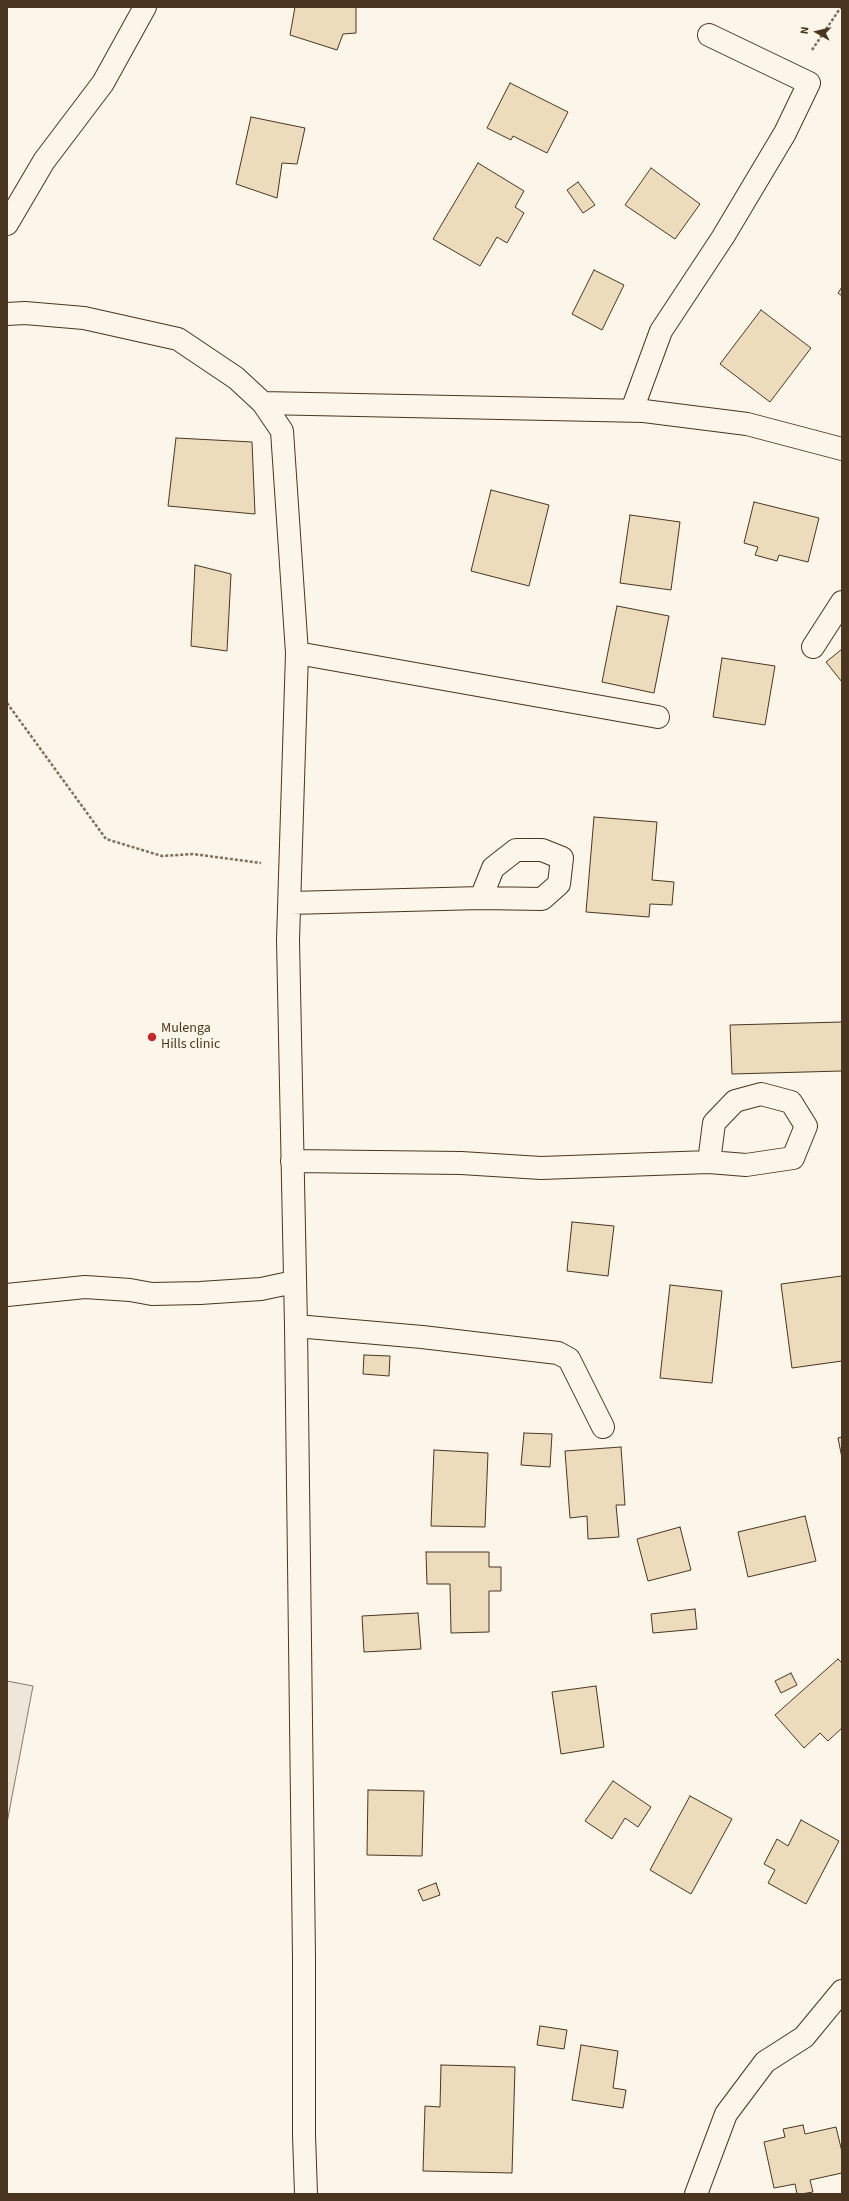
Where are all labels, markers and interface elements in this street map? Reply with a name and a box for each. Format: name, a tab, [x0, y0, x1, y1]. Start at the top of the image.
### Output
north arrow	[797, 12, 837, 52]
text: N	[797, 26, 813, 35]
place label: Mulenga Hills clinic	[161, 1021, 220, 1054]
marker: Mulenga Hills clinic	[146, 1031, 158, 1043]

